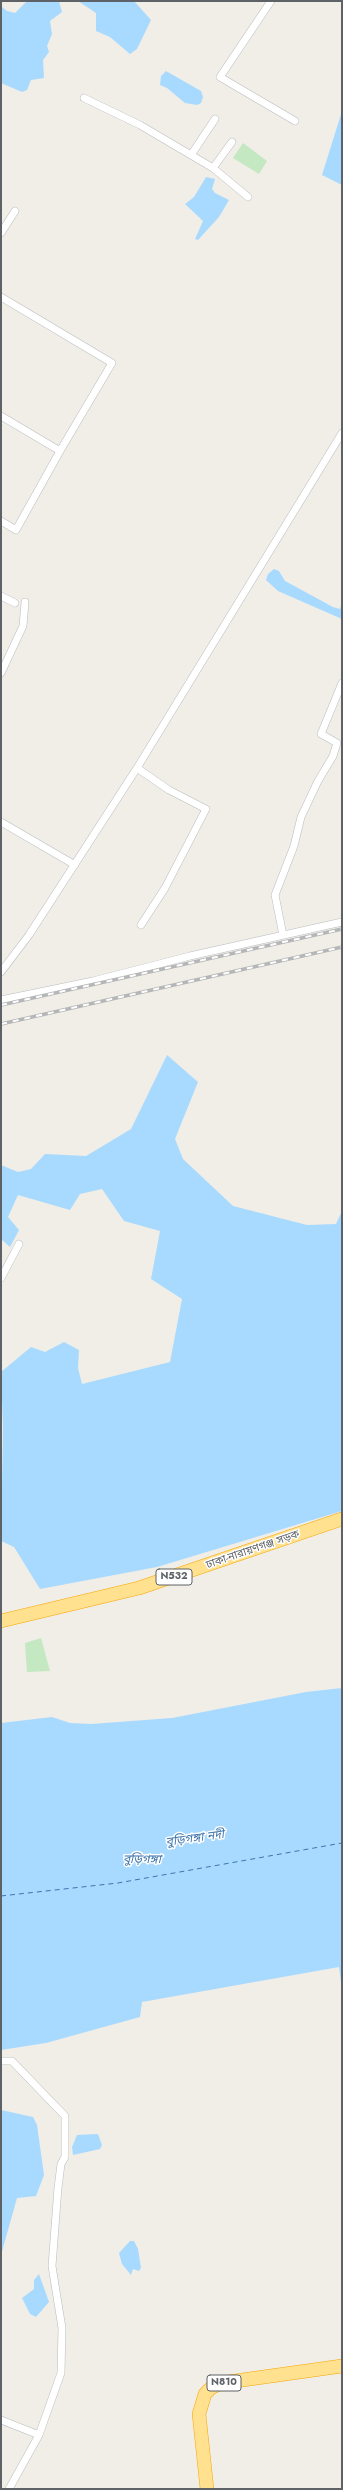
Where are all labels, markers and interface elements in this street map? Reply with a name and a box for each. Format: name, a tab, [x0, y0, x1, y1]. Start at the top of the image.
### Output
street label: ঢাকা-নারায়ণগঞ্জ সড়ক	[204, 1528, 302, 1572]
road number: N532	[156, 1569, 192, 1585]
water label: বুড়িগঙ্গা নদী	[165, 1828, 225, 1850]
water label: বুড়িগঙ্গা	[123, 1853, 161, 1867]
road number: N810	[207, 2375, 241, 2391]

